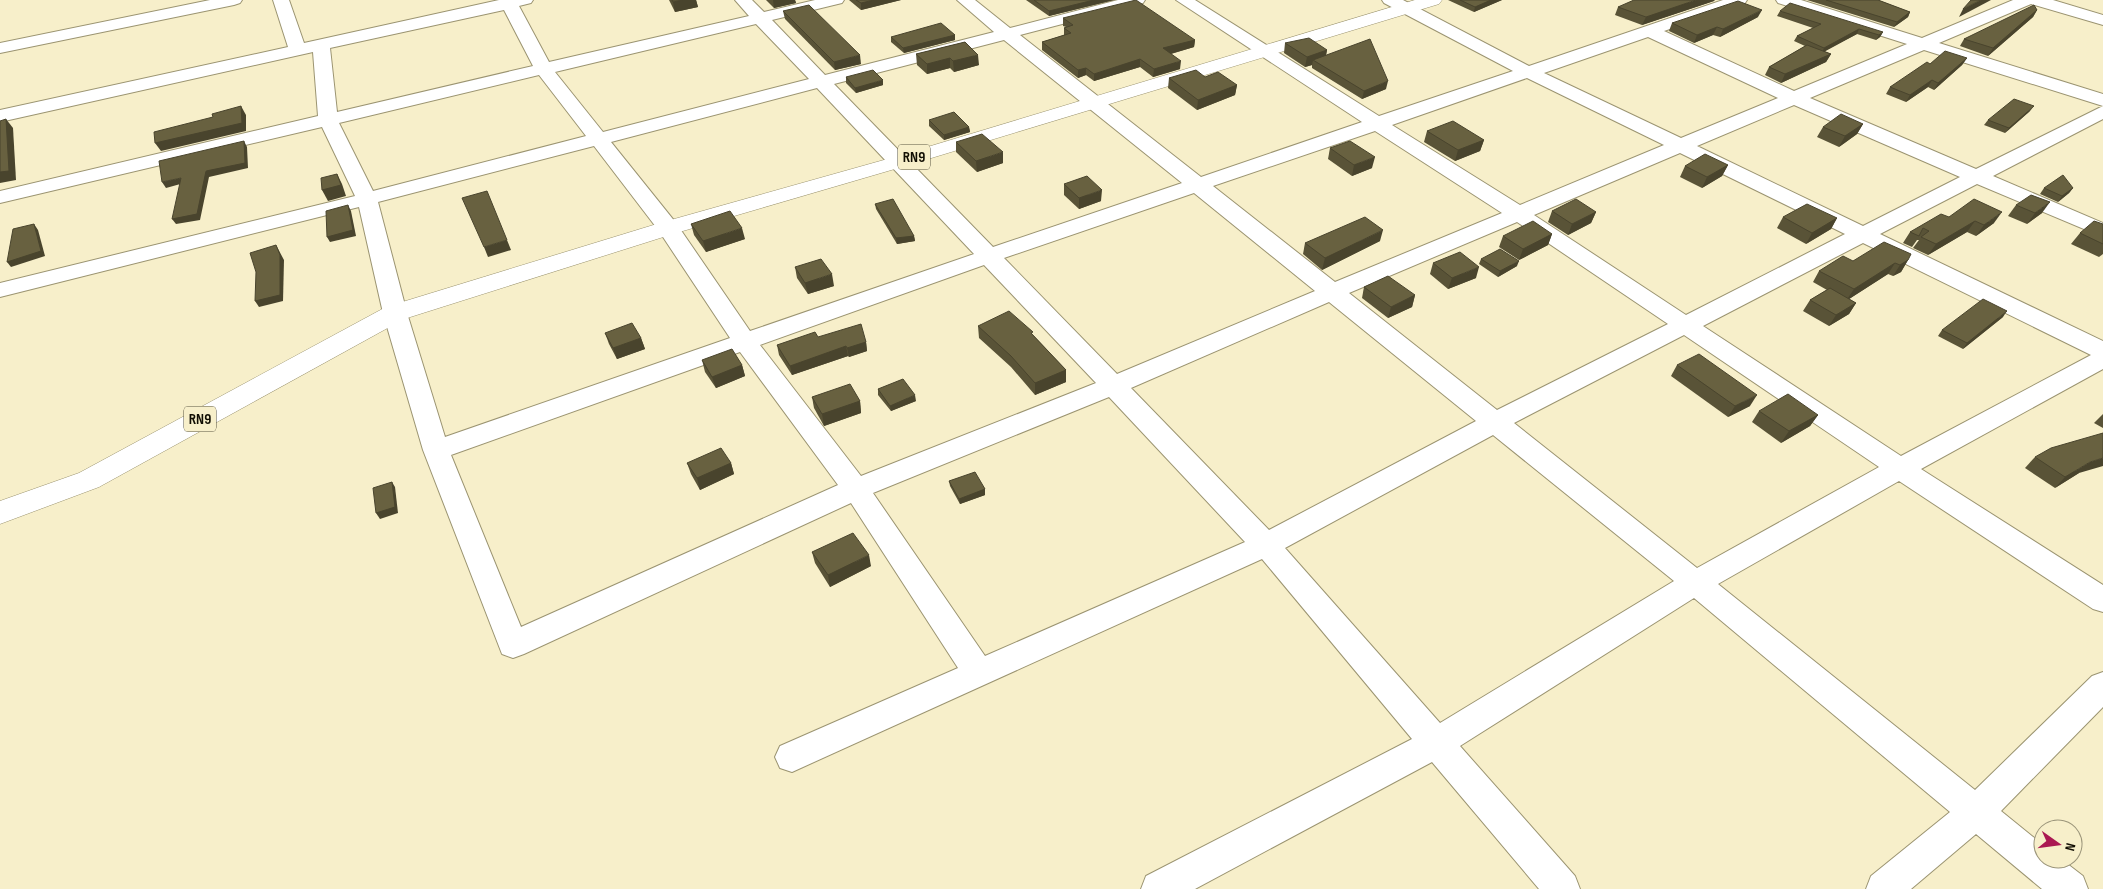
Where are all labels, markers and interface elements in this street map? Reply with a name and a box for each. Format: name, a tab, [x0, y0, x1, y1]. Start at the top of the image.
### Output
road number: RN9	[898, 144, 930, 170]
road number: RN9	[184, 406, 216, 432]
north arrow	[2033, 819, 2083, 869]
text: N	[2061, 841, 2079, 853]

